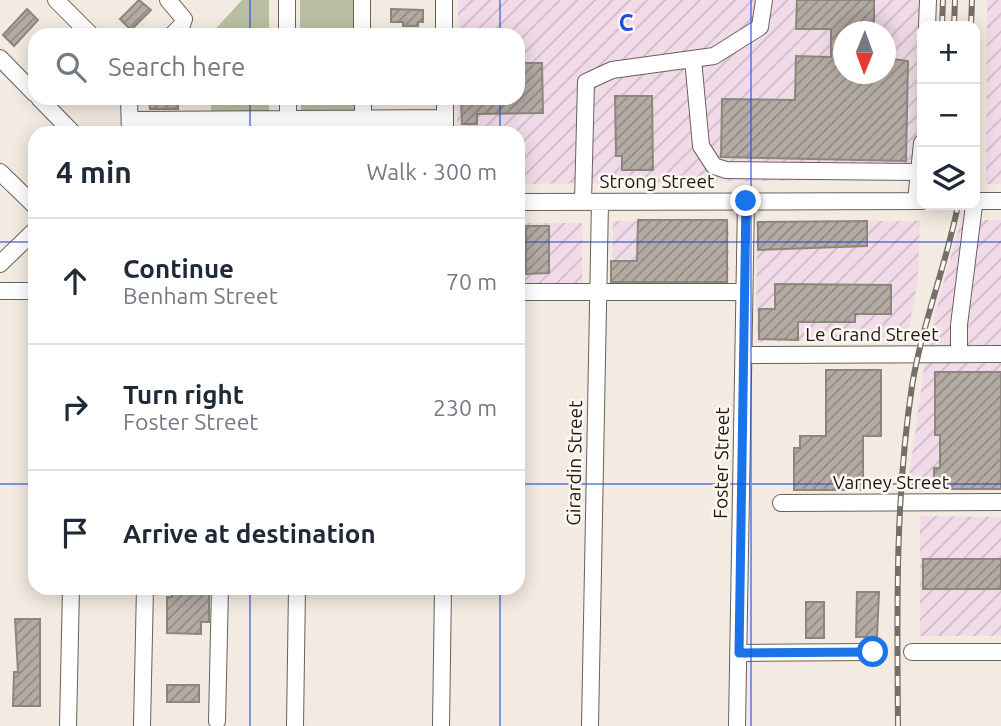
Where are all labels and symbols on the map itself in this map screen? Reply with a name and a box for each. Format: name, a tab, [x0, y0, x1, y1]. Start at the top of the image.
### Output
text: C	[619, 10, 634, 35]
north arrow	[833, 21, 896, 84]
street label: Strong Street	[600, 170, 715, 192]
route end	[730, 185, 761, 216]
street label: Le Grand Street	[805, 323, 939, 345]
street label: Girardin Street	[562, 400, 586, 526]
street label: Foster Street	[709, 406, 733, 519]
street label: Varney Street	[833, 471, 950, 493]
route start	[857, 636, 888, 667]

